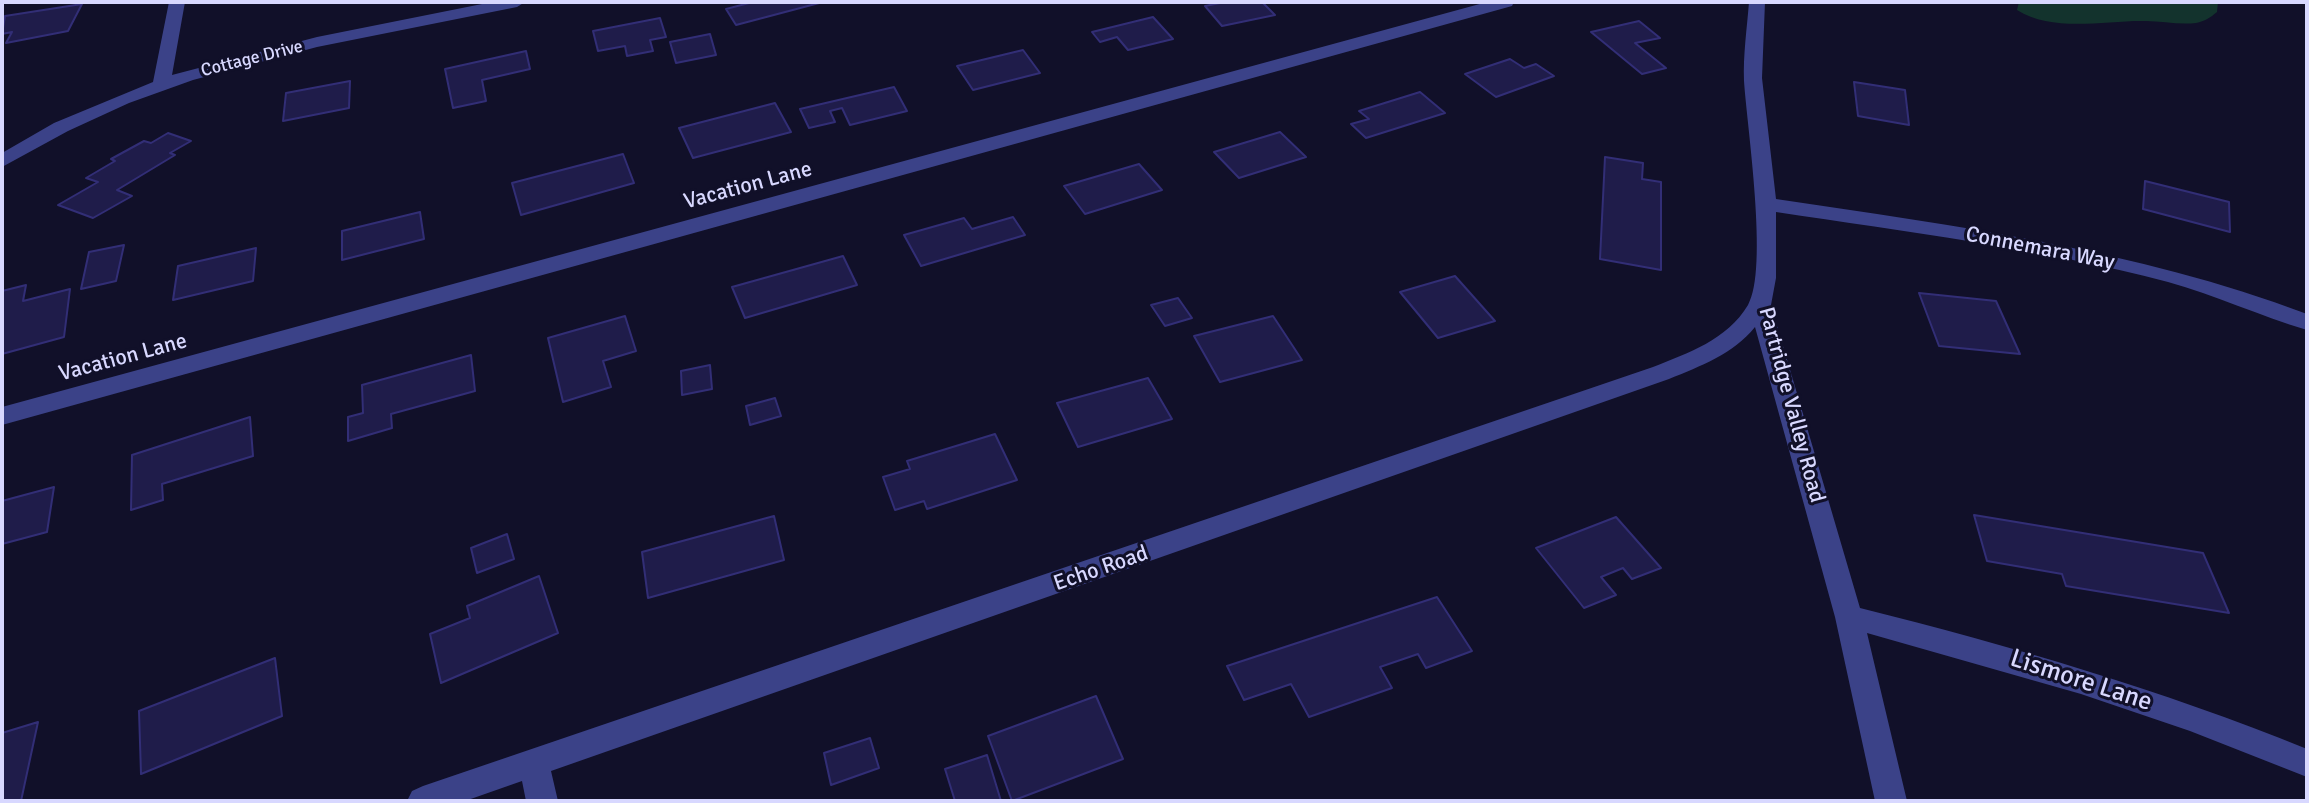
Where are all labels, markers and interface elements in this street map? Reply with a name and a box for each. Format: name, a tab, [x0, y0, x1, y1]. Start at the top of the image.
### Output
street label: Cottage Drive	[199, 36, 305, 82]
street label: Vacation Lane	[681, 156, 815, 216]
street label: Connemara Way	[1963, 222, 2117, 276]
street label: Partridge Valley Road	[1752, 304, 1830, 506]
street label: Vacation Lane	[56, 328, 190, 388]
street label: Echo Road	[1050, 541, 1152, 597]
street label: Lismore Lane	[2006, 643, 2156, 719]

